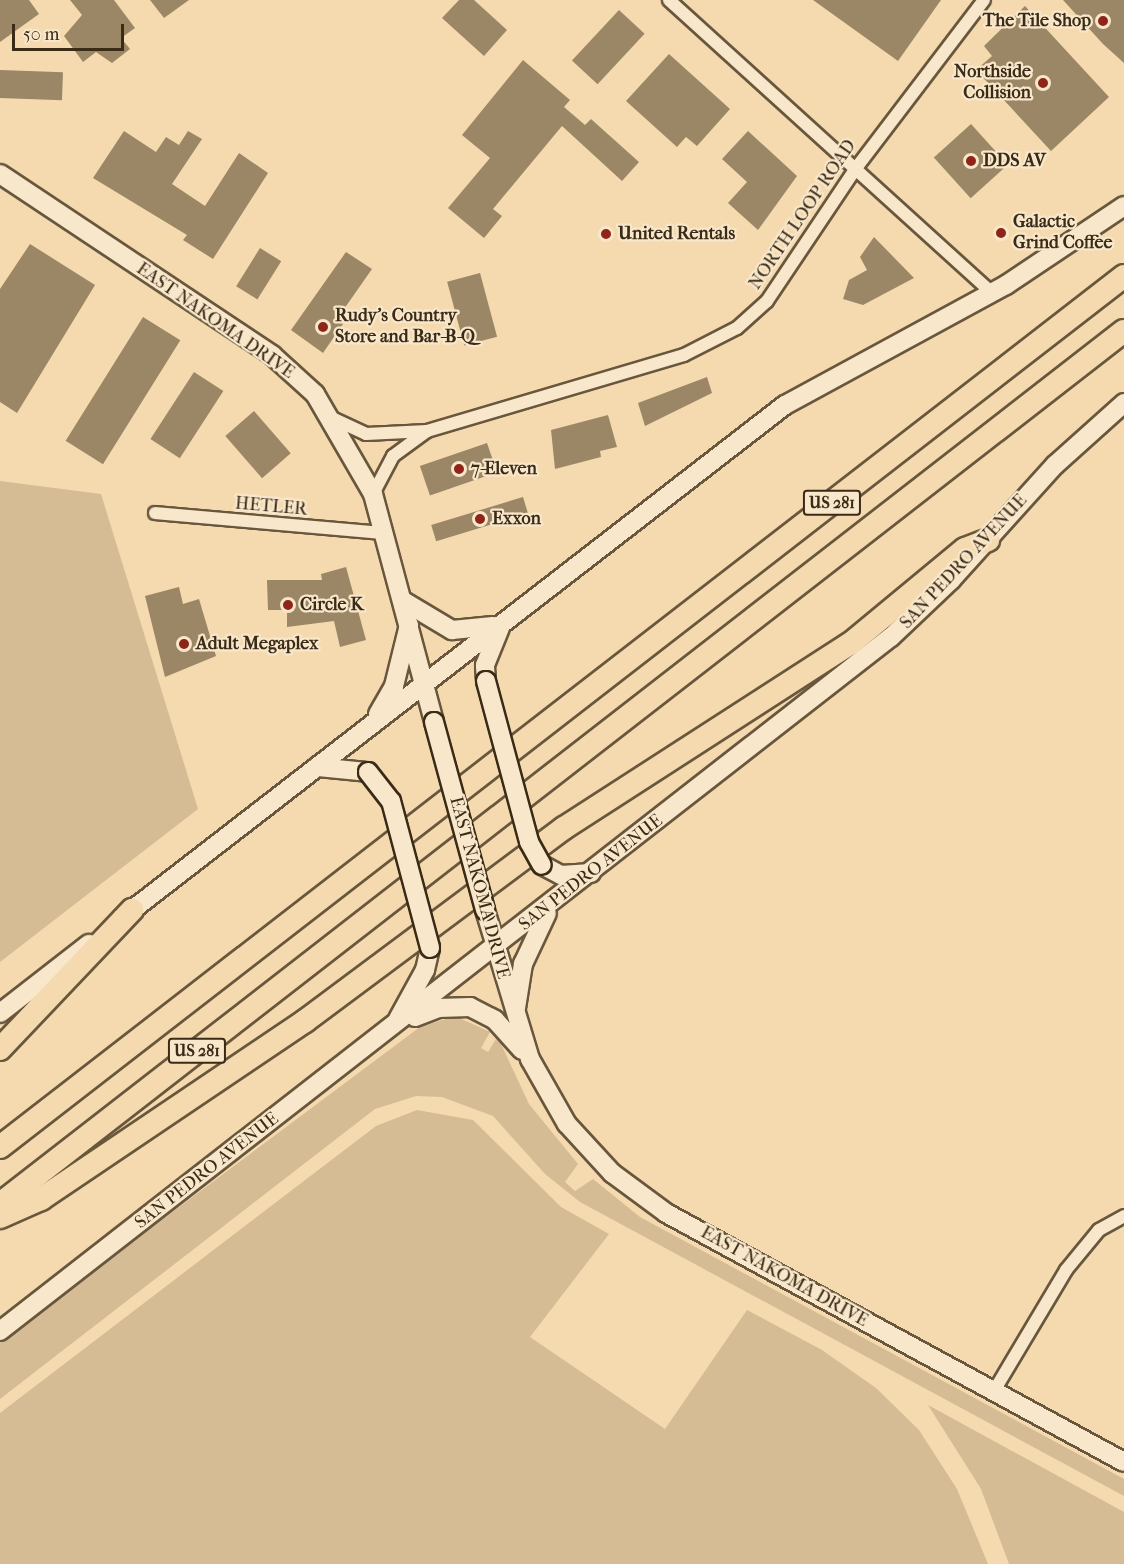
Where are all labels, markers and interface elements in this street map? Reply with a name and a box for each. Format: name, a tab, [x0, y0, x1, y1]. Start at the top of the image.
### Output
place label: The Tile Shop	[983, 10, 1091, 32]
scale bar	[15, 12, 128, 50]
marker: The Tile Shop	[1096, 14, 1110, 28]
text: 50 m	[23, 24, 59, 45]
place label: Northside Collision	[954, 62, 1031, 104]
marker: Northside Collision	[1036, 76, 1050, 90]
street label: NORTH LOOP ROAD	[745, 136, 861, 294]
place label: DDS AV	[983, 150, 1046, 172]
marker: DDS AV	[964, 154, 978, 168]
place label: Galactic Grind Coffee	[1013, 212, 1112, 254]
place label: United Rentals	[618, 223, 735, 245]
marker: Galactic Grind Coffee	[994, 226, 1008, 240]
marker: United Rentals	[599, 227, 613, 241]
street label: EAST NAKOMA DRIVE	[132, 258, 298, 384]
place label: Rudy’s Country Store and Bar-B-Q	[335, 306, 475, 348]
marker: Rudy’s Country Store and Bar-B-Q	[316, 320, 330, 334]
place label: 7-Eleven	[471, 458, 537, 480]
marker: 7-Eleven	[452, 462, 466, 476]
road number: US 281	[802, 490, 862, 516]
street label: SAN PEDRO AVENUE	[896, 490, 1032, 634]
street label: HETLER	[234, 493, 308, 521]
place label: Exxon	[492, 508, 541, 530]
marker: Exxon	[473, 512, 487, 526]
place label: Circle K	[300, 594, 363, 616]
marker: Circle K	[281, 598, 295, 612]
place label: Adult Megaplex	[196, 633, 318, 655]
marker: Adult Megaplex	[177, 637, 191, 651]
street label: EAST NAKOMA DRIVE	[444, 795, 514, 981]
street label: SAN PEDRO AVENUE	[515, 810, 667, 936]
road number: US 281	[167, 1038, 227, 1064]
street label: SAN PEDRO AVENUE	[131, 1108, 283, 1234]
street label: EAST NAKOMA DRIVE	[697, 1222, 871, 1332]

